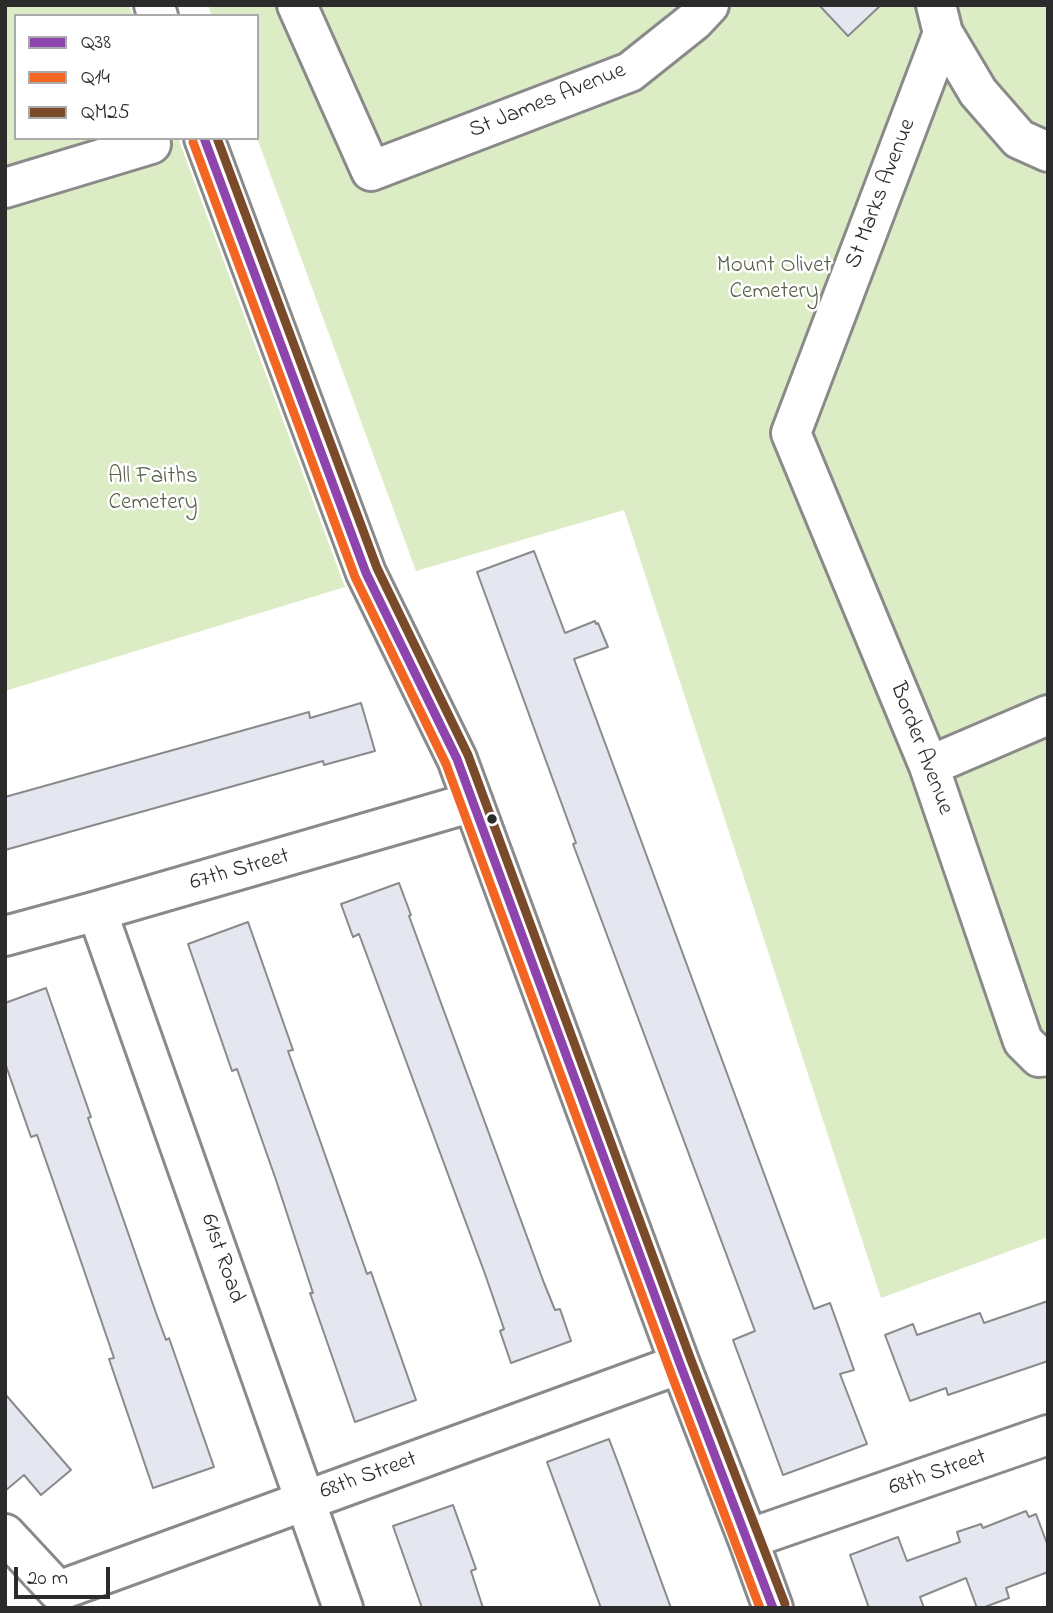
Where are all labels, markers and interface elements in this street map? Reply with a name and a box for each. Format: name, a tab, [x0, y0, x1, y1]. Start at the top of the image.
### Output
legend	[14, 14, 259, 140]
text: Q38	[81, 28, 111, 58]
street label: St James Avenue	[466, 58, 630, 146]
text: Q14	[81, 63, 110, 93]
text: QM25	[81, 98, 130, 128]
street label: St Marks Avenue	[841, 115, 923, 273]
park label: Mount Olivet Cemetery	[717, 253, 831, 307]
park label: All Faiths Cemetery	[108, 464, 198, 518]
street label: Border Avenue	[882, 679, 958, 819]
unlabelled marker	[485, 812, 499, 826]
street label: 67th Street	[187, 844, 293, 898]
street label: 61st Road	[193, 1211, 249, 1307]
street label: 68th Street	[886, 1444, 990, 1504]
street label: 68th Street	[317, 1447, 421, 1507]
scale bar	[18, 1554, 114, 1598]
text: 20 m	[27, 1564, 68, 1594]

